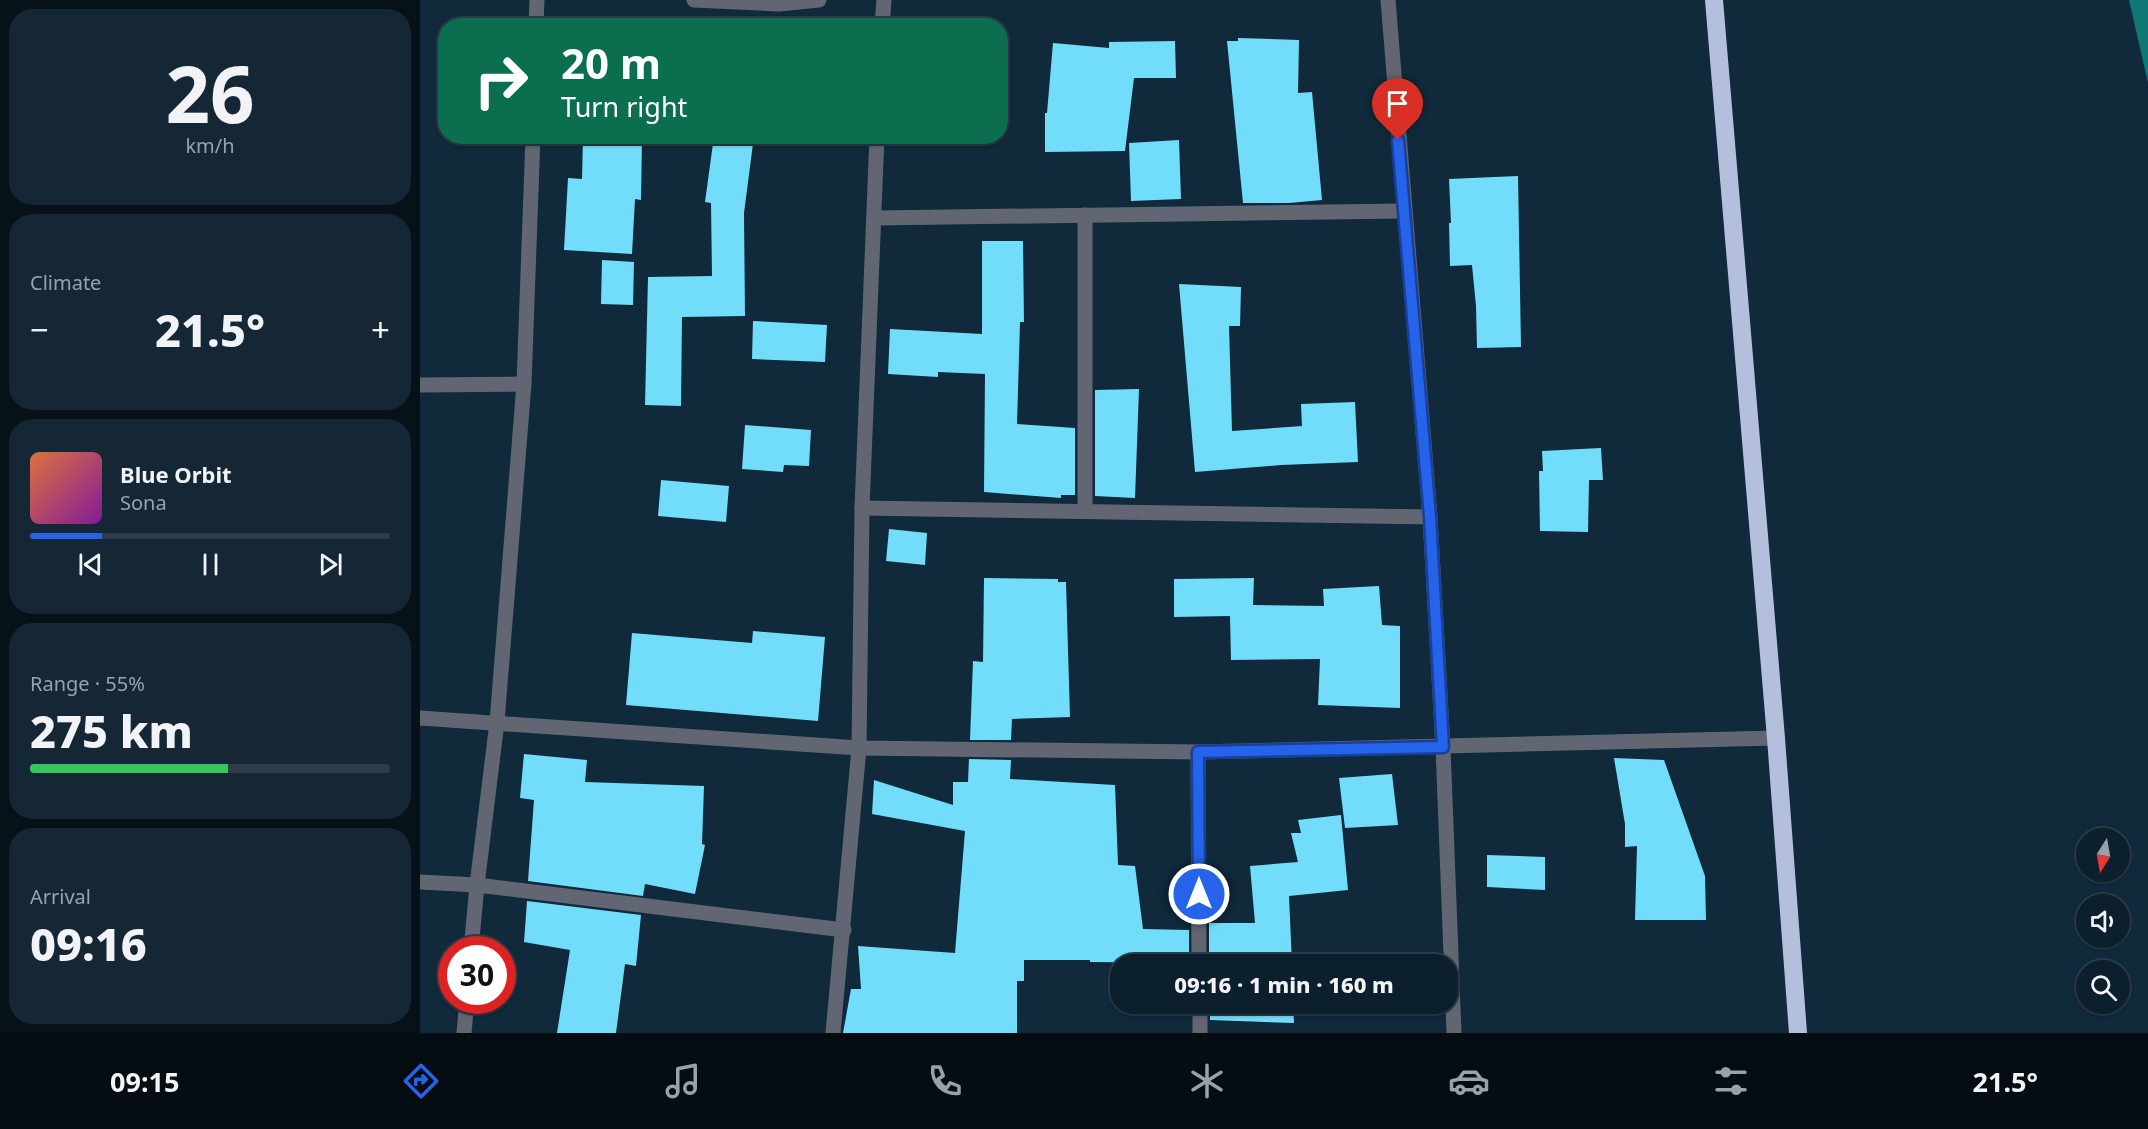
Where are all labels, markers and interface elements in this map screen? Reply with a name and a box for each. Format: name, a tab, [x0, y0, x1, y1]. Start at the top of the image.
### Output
text: 20 m	[561, 34, 661, 91]
text: 26	[165, 40, 255, 146]
icon: right	[462, 42, 540, 120]
pin	[1372, 78, 1423, 140]
icon: arrive	[1381, 87, 1414, 120]
text: Turn right	[561, 88, 687, 125]
text: km/h	[185, 132, 235, 159]
text: Climate	[30, 269, 101, 296]
text: 21.5°	[155, 299, 265, 360]
text: −	[30, 307, 49, 352]
text: +	[371, 307, 390, 352]
text: Blue Orbit	[120, 459, 232, 489]
text: Sona	[120, 489, 167, 516]
icon: previous	[74, 548, 107, 581]
icon: pause	[194, 548, 227, 581]
icon: next	[314, 548, 347, 581]
text: Range · 55%	[30, 670, 145, 697]
text: 275 km	[30, 700, 193, 761]
north arrow	[2076, 828, 2130, 882]
map controls	[2076, 828, 2130, 1014]
position arrow	[1167, 862, 1231, 926]
text: Arrival	[30, 883, 91, 910]
button: sound	[2076, 894, 2130, 948]
text: 09:16	[30, 913, 147, 974]
speed limit sign: 30	[438, 936, 516, 1014]
button: search	[2076, 960, 2130, 1014]
text: 09:16 · 1 min · 160 m	[1174, 969, 1394, 999]
icon: directions	[400, 1060, 442, 1102]
icon: music	[662, 1060, 704, 1102]
icon: phone	[924, 1060, 966, 1102]
icon: climate	[1186, 1060, 1228, 1102]
icon: car	[1448, 1060, 1490, 1102]
icon: filters	[1710, 1060, 1752, 1102]
text: 09:15	[110, 1063, 179, 1100]
text: 21.5°	[1973, 1063, 2038, 1100]

